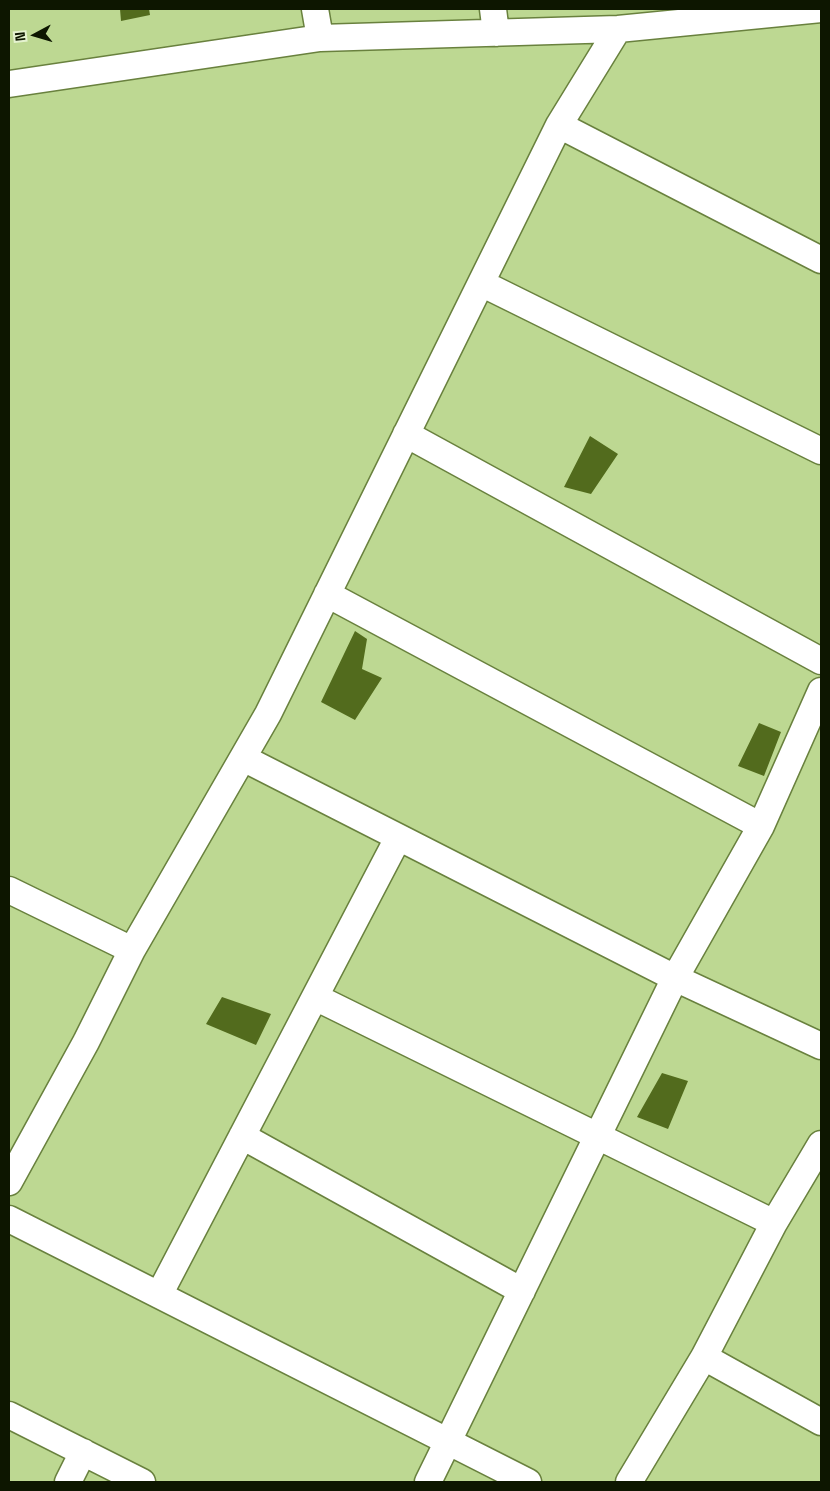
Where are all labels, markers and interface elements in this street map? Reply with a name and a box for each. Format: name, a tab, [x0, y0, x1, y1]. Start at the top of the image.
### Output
north arrow	[10, 10, 60, 60]
text: N	[11, 31, 30, 42]

